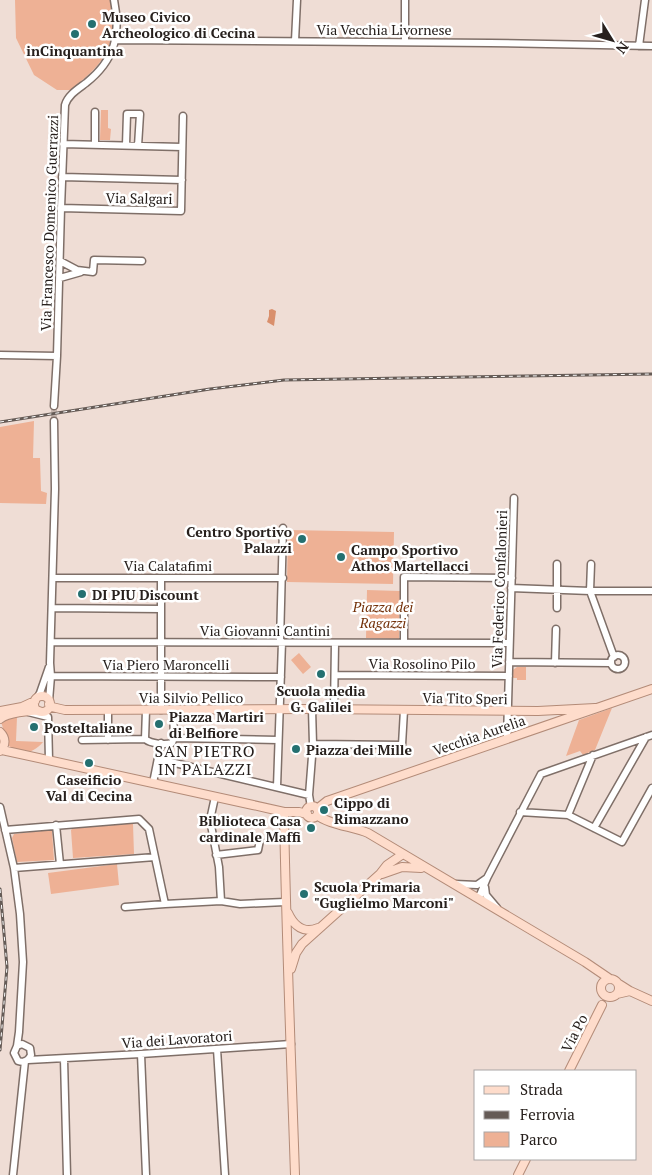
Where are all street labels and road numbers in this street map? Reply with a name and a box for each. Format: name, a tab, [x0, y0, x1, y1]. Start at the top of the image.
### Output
street label: Via Vecchia Livornese	[316, 20, 452, 39]
street label: Via Francesco Domenico Guerrazzi	[36, 115, 62, 331]
street label: Via Salgari	[105, 188, 173, 208]
street label: Via Federico Confalonieri	[487, 509, 511, 669]
street label: Via Calatafimi	[124, 556, 212, 575]
street label: Via Giovanni Cantini	[200, 621, 330, 640]
street label: Via Rosolino Pilo	[369, 654, 476, 673]
street label: Via Piero Maroncelli	[103, 655, 229, 674]
street label: Via Silvio Pellico	[139, 688, 243, 707]
street label: Via Tito Speri	[422, 688, 508, 708]
street label: Vecchia Aurelia	[430, 710, 528, 760]
street label: Via Po	[556, 1011, 592, 1055]
street label: Via dei Lavoratori	[121, 1026, 233, 1052]

